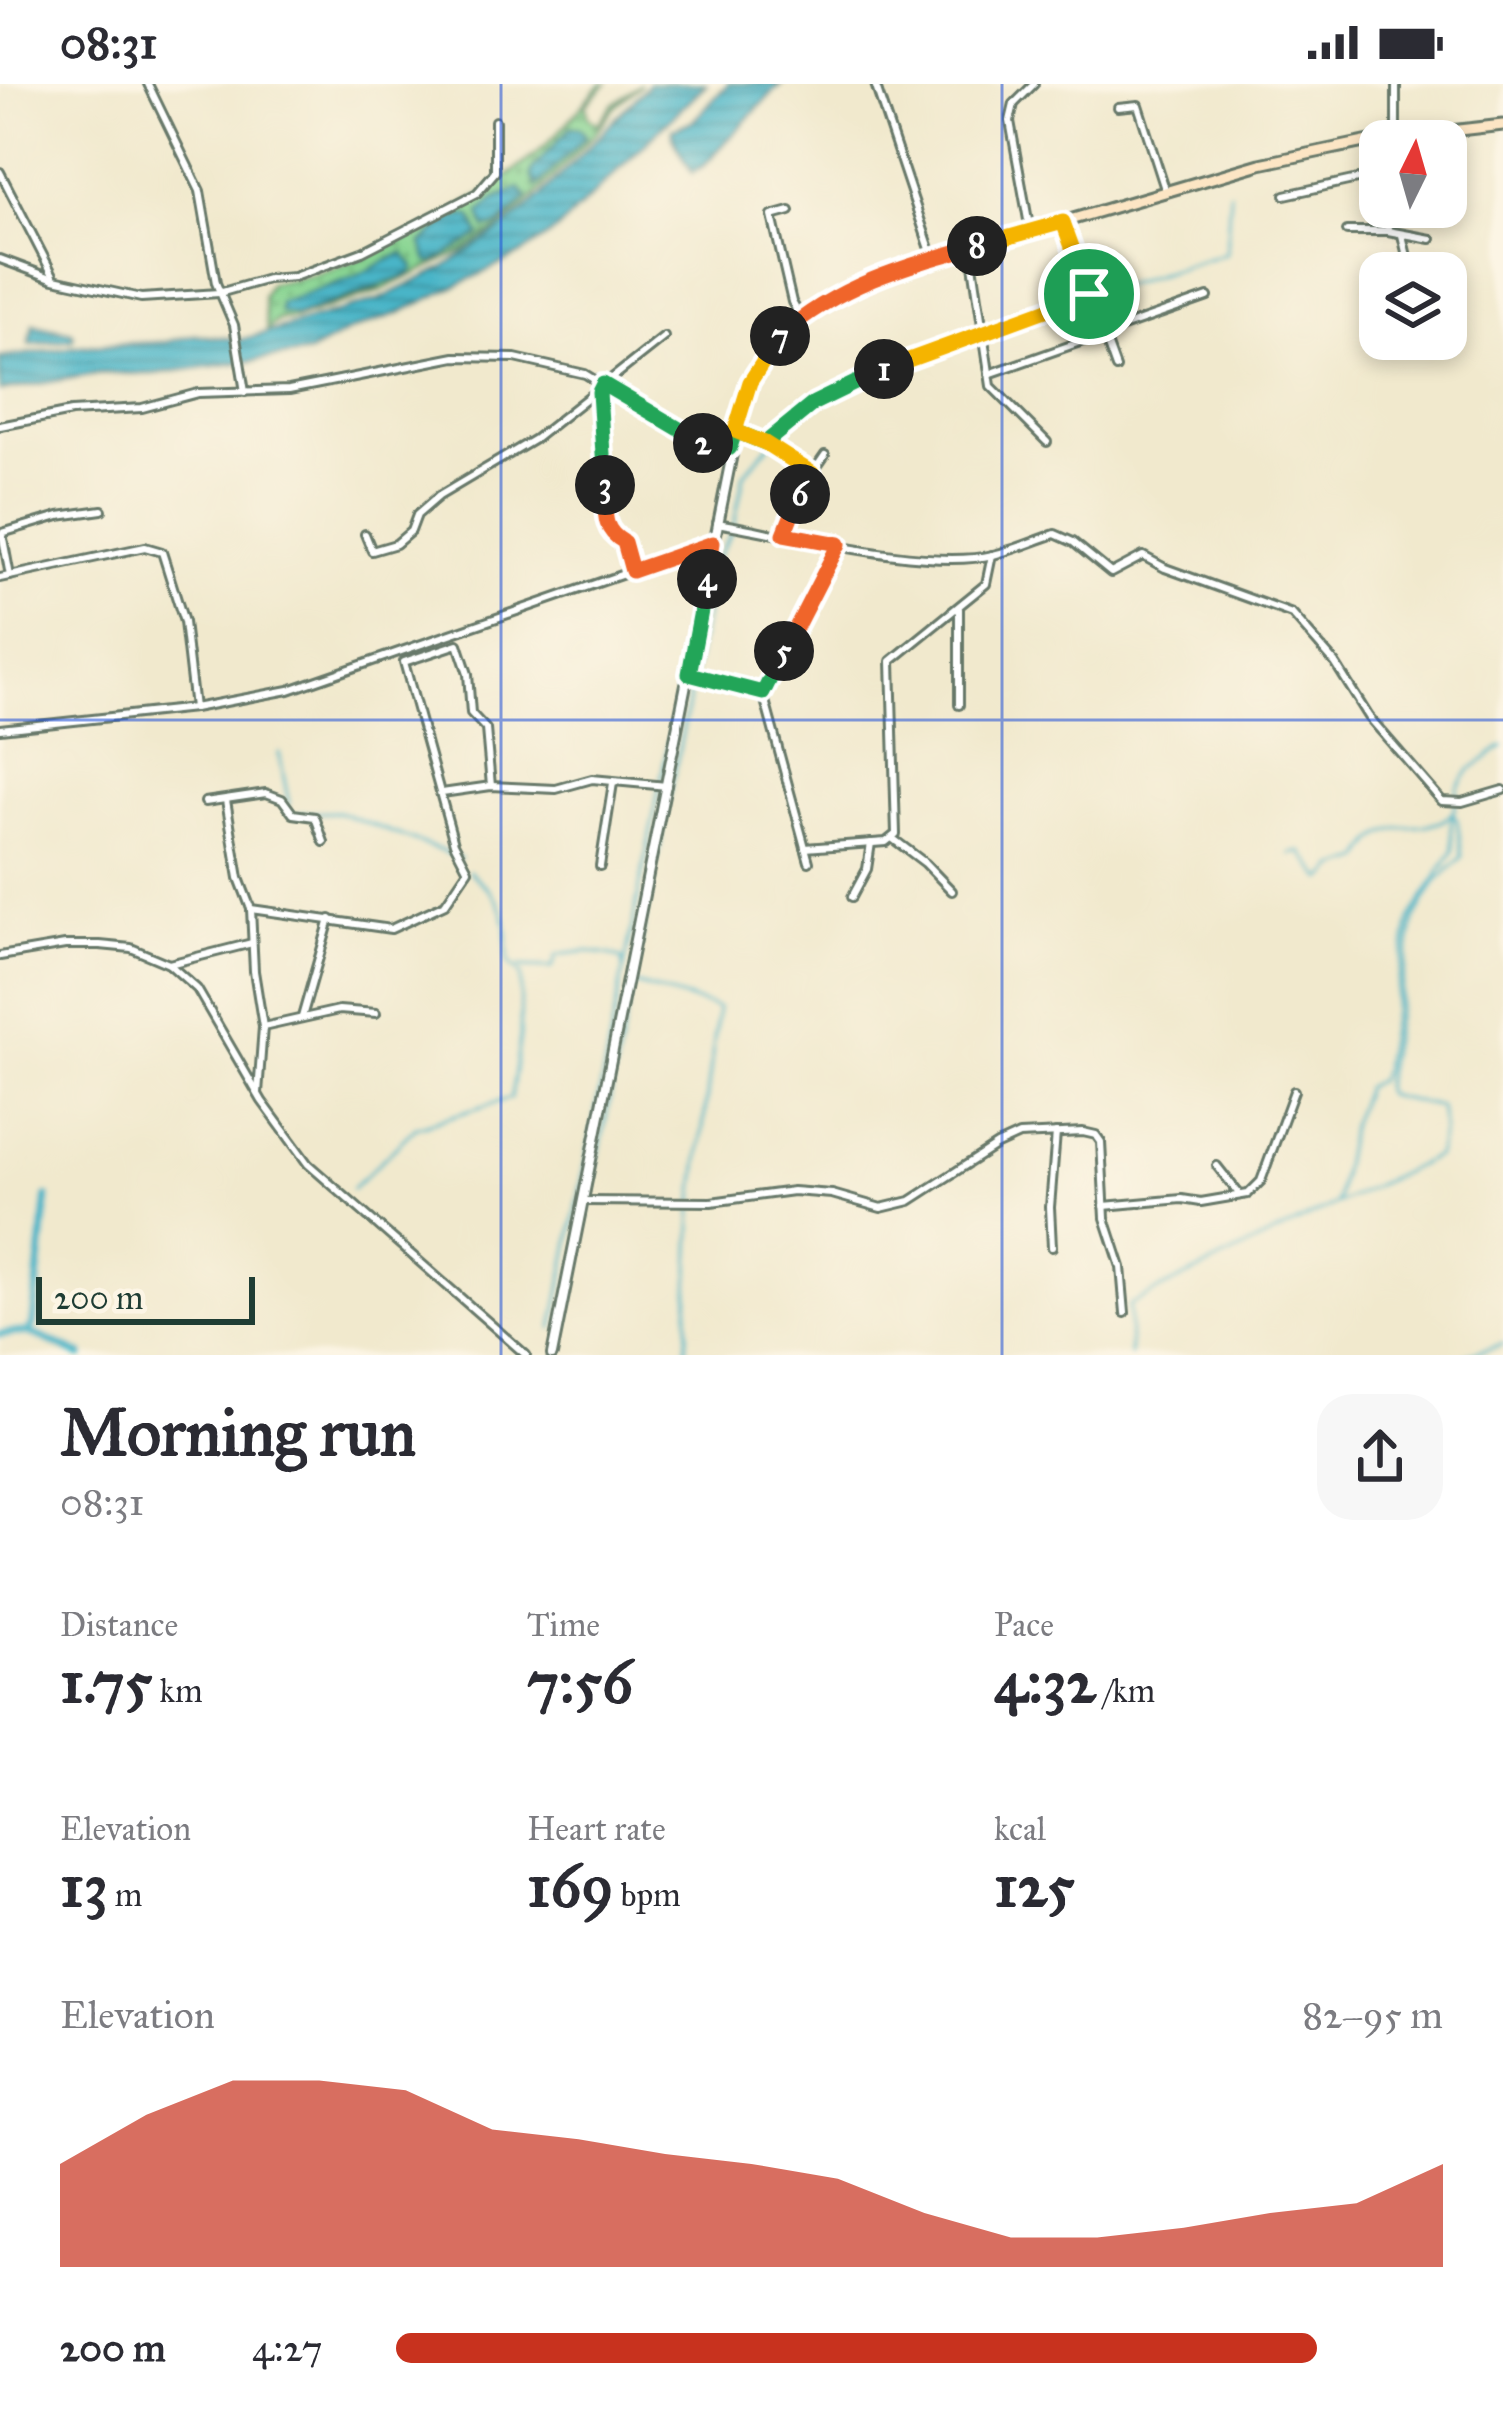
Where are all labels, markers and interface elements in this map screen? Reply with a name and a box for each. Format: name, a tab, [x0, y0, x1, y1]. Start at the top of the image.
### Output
text: 08:31	[60, 15, 157, 70]
north arrow	[1359, 120, 1467, 228]
map controls	[1359, 120, 1467, 360]
pin: 8	[947, 216, 1007, 276]
text: 8	[968, 226, 986, 266]
pin	[1038, 243, 1140, 345]
button: layers	[1359, 252, 1467, 360]
icon: arrive	[1056, 261, 1122, 327]
pin: 7	[750, 306, 810, 366]
text: 7	[771, 316, 789, 356]
pin: 1	[854, 339, 914, 399]
text: 1	[877, 349, 891, 389]
pin: 2	[673, 413, 733, 473]
text: 2	[695, 423, 711, 463]
pin: 3	[575, 455, 635, 515]
pin: 6	[770, 464, 830, 524]
text: 3	[598, 465, 612, 505]
text: 6	[792, 474, 808, 514]
pin: 4	[677, 549, 737, 609]
text: 4	[698, 559, 716, 599]
pin: 5	[754, 621, 814, 681]
text: 5	[776, 631, 792, 671]
scale bar	[36, 1271, 255, 1324]
text: 200 m	[54, 1278, 144, 1318]
text: Morning run	[60, 1392, 416, 1473]
button: share	[1317, 1394, 1443, 1520]
text: 08:31	[60, 1478, 144, 1526]
text: Distance	[60, 1605, 178, 1645]
text: Time	[527, 1605, 600, 1645]
text: Pace	[994, 1605, 1054, 1645]
text: 1.75	[60, 1645, 153, 1718]
text: 7:56	[527, 1645, 633, 1718]
text: 4:32	[994, 1645, 1096, 1718]
text: km	[153, 1671, 203, 1711]
text: /km	[1096, 1671, 1155, 1711]
text: Elevation	[60, 1809, 191, 1849]
text: Heart rate	[527, 1809, 666, 1849]
text: kcal	[994, 1809, 1046, 1849]
text: 13	[60, 1849, 108, 1922]
text: 169	[527, 1849, 614, 1922]
text: 125	[994, 1849, 1075, 1922]
text: m	[108, 1875, 143, 1915]
text: bpm	[614, 1875, 681, 1915]
text: Elevation	[60, 1991, 215, 2039]
text: 82–95 m	[1302, 1991, 1443, 2039]
text: 200 m	[60, 2324, 166, 2372]
text: 4:27	[252, 2324, 323, 2372]

